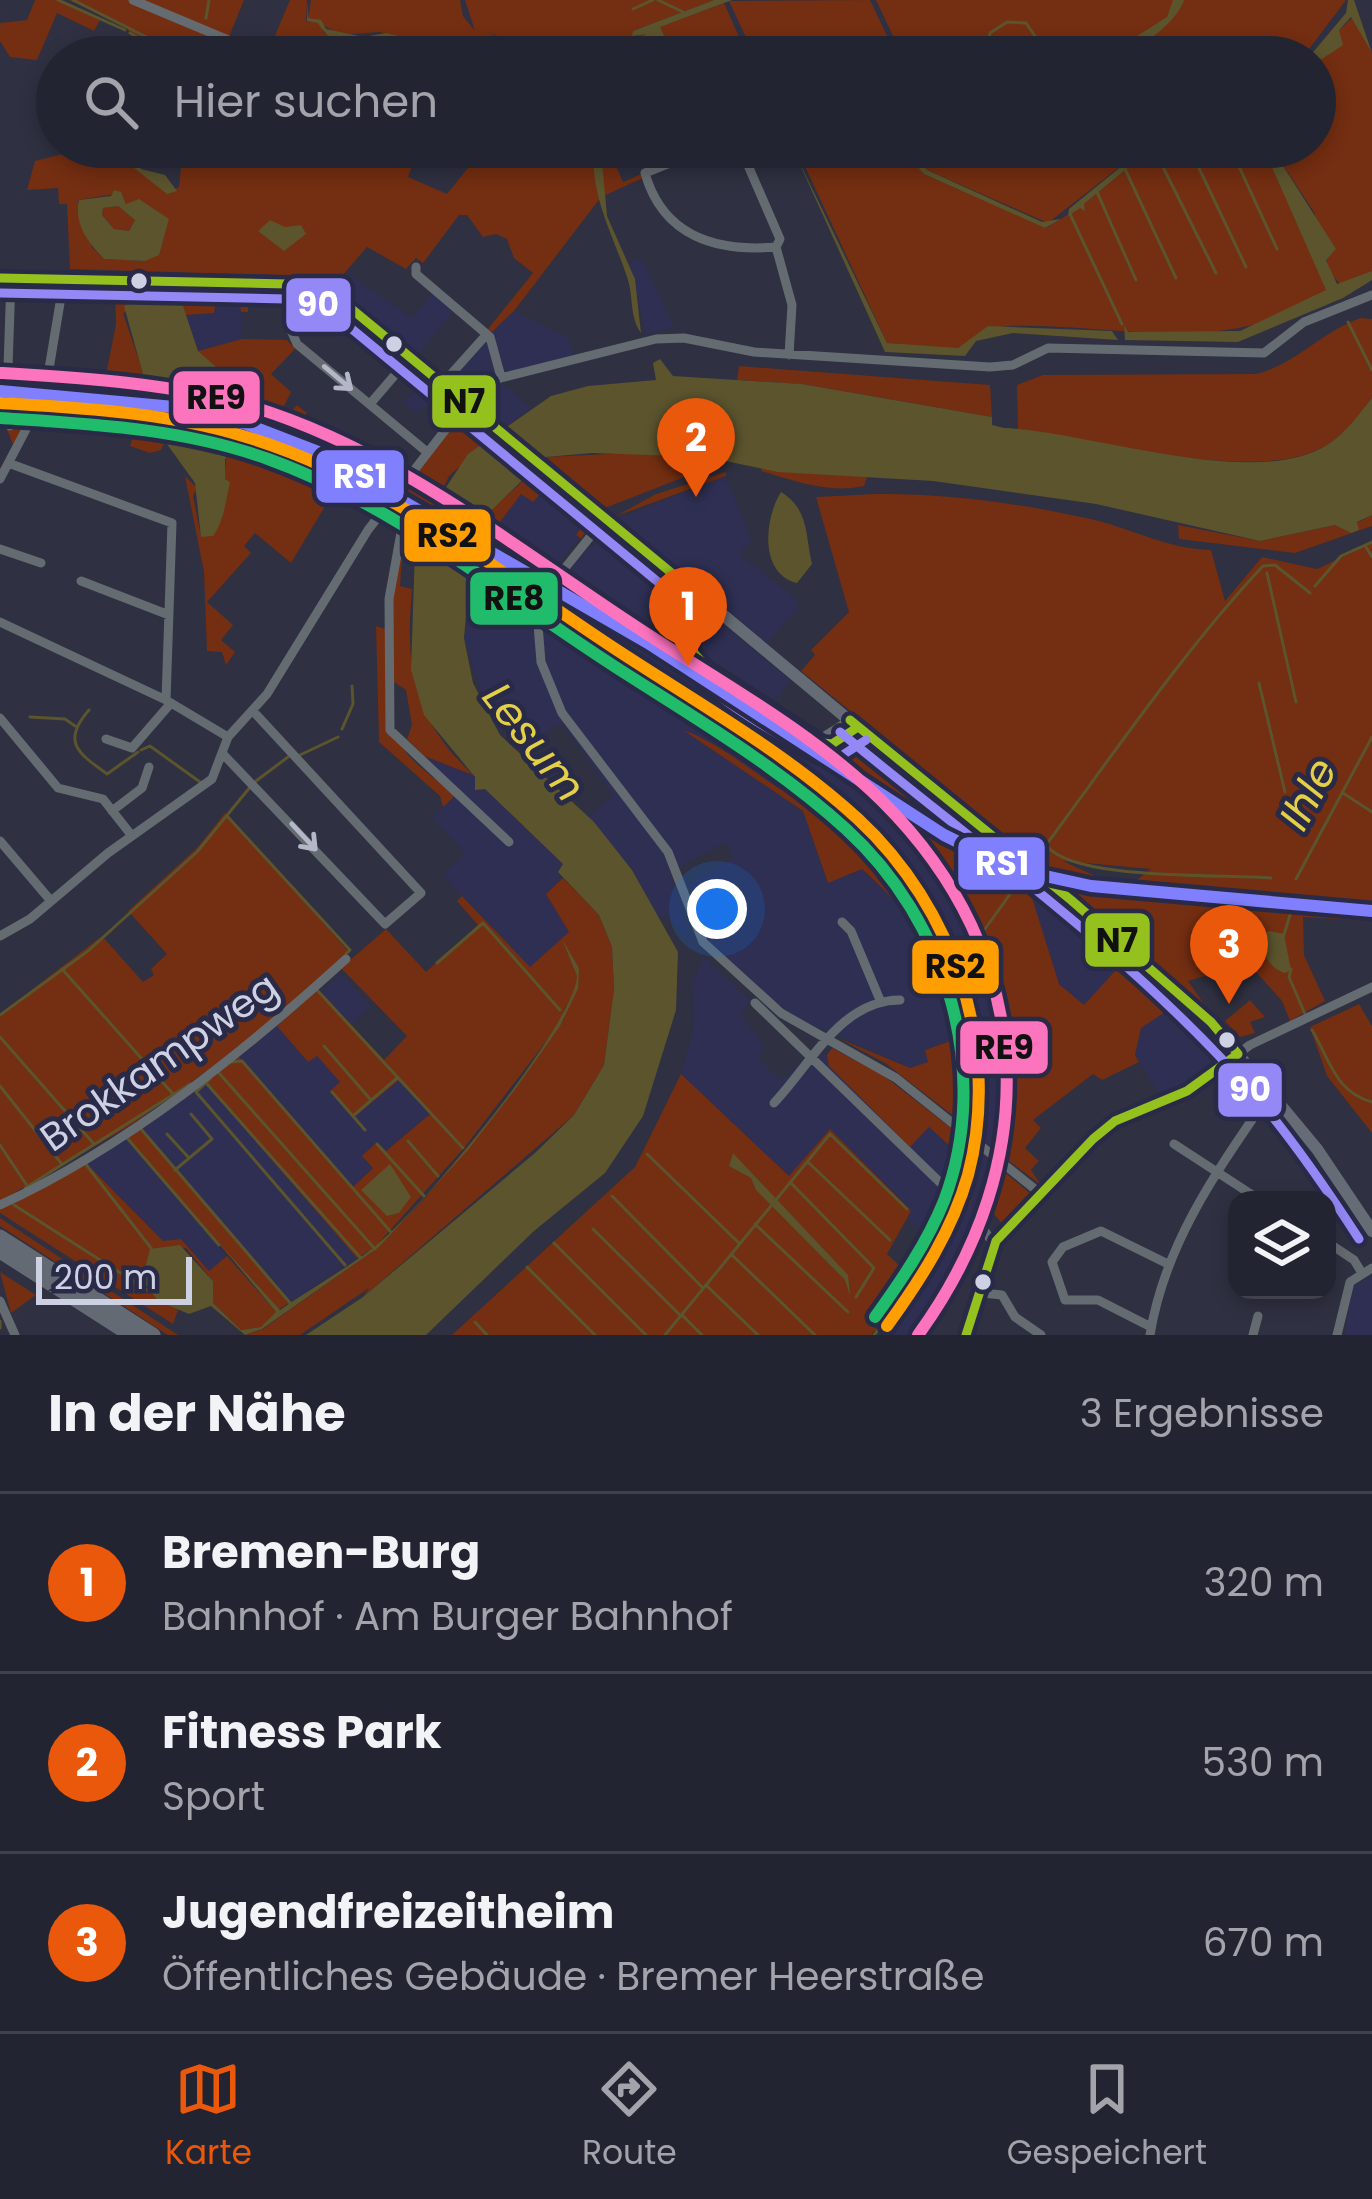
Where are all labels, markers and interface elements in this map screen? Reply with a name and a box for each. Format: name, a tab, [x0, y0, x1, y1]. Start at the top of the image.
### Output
search box	[36, 36, 1336, 168]
icon: search	[78, 69, 144, 135]
text: Hier suchen	[174, 70, 438, 133]
unlabelled marker	[128, 270, 150, 292]
line badge: 90	[284, 276, 353, 334]
text: 90	[297, 281, 339, 328]
unlabelled marker	[383, 333, 405, 355]
one-way arrow	[322, 364, 353, 391]
line badge: RE9	[171, 369, 262, 426]
line badge: N7	[430, 373, 498, 430]
text: RE9	[186, 374, 246, 421]
text: N7	[443, 378, 485, 425]
pin: 2	[657, 398, 735, 497]
line badge: RS1	[314, 448, 406, 505]
text: RS1	[333, 453, 387, 500]
line badge: RS2	[402, 507, 493, 564]
text: RS2	[417, 512, 477, 559]
pin: 1	[649, 567, 727, 666]
line badge: RE8	[468, 570, 560, 627]
text: RE8	[484, 575, 544, 622]
water label: Lesum	[469, 670, 599, 814]
water label: Ihle	[1265, 748, 1351, 840]
one-way arrow	[290, 821, 317, 851]
line badge: RS1	[956, 835, 1047, 892]
text: RS1	[975, 840, 1029, 887]
your location	[687, 879, 747, 939]
pin: 3	[1190, 905, 1268, 1004]
line badge: N7	[1083, 911, 1152, 969]
text: N7	[1096, 917, 1138, 964]
line badge: RS2	[910, 938, 1001, 996]
text: RS2	[925, 943, 985, 990]
street label: Brokkampweg	[29, 959, 289, 1165]
line badge: RE9	[958, 1019, 1050, 1076]
text: RE9	[974, 1024, 1034, 1071]
unlabelled marker	[1216, 1029, 1238, 1051]
line badge: 90	[1216, 1061, 1284, 1119]
text: 90	[1229, 1066, 1271, 1113]
map controls	[1228, 1191, 1336, 1299]
button: layers	[1228, 1191, 1336, 1299]
scale bar	[36, 1251, 192, 1304]
text: 200 m	[54, 1254, 157, 1301]
unlabelled marker	[972, 1271, 994, 1293]
text: In der Nähe	[48, 1377, 346, 1449]
text: 3 Ergebnisse	[1080, 1386, 1324, 1441]
text: Bremen-Burg	[162, 1521, 480, 1584]
text: 1	[80, 1555, 94, 1610]
text: 320 m	[1204, 1555, 1324, 1610]
text: Bahnhof · Am Burger Bahnhof	[162, 1589, 733, 1644]
text: Fitness Park	[162, 1701, 442, 1764]
text: 2	[76, 1735, 98, 1790]
text: 530 m	[1201, 1735, 1324, 1790]
text: Sport	[162, 1769, 265, 1824]
text: Jugendfreizeitheim	[162, 1881, 615, 1944]
text: 3	[75, 1915, 99, 1970]
text: 670 m	[1203, 1915, 1324, 1970]
text: Öffentliches Gebäude · Bremer Heerstraße	[162, 1949, 984, 2004]
tab: Karte	[165, 2056, 252, 2178]
tab: Route	[582, 2056, 677, 2178]
tab: Gespeichert	[1007, 2056, 1207, 2178]

